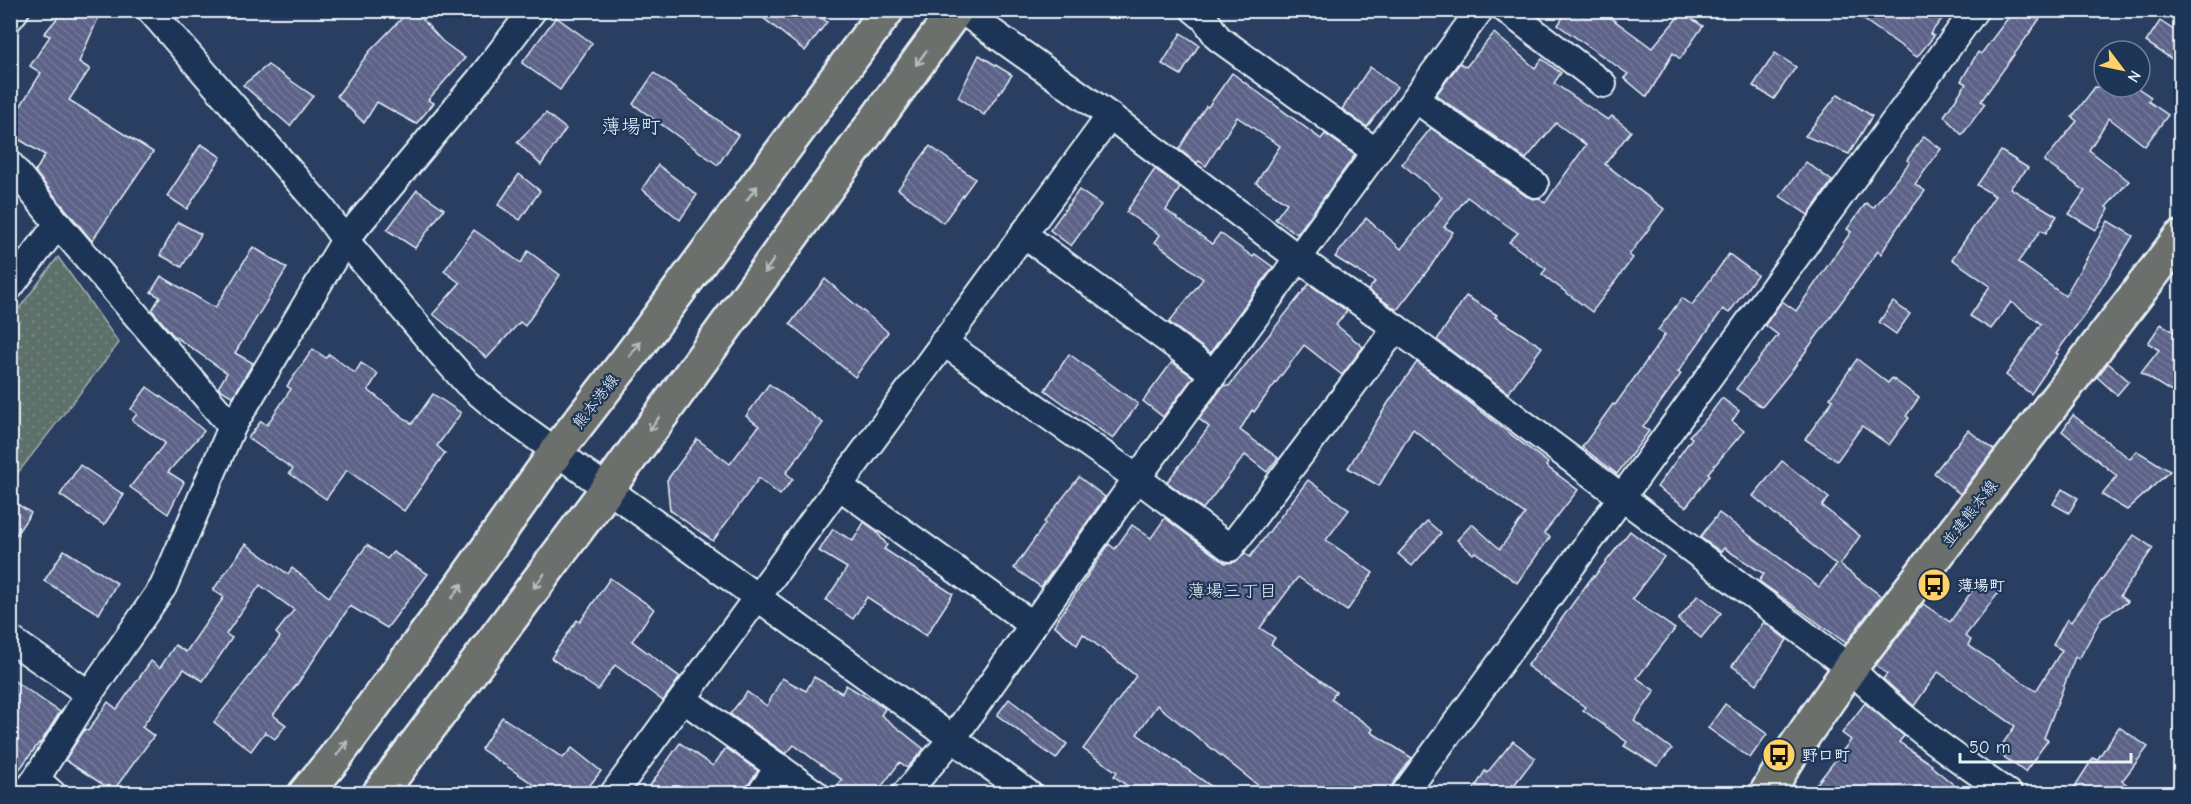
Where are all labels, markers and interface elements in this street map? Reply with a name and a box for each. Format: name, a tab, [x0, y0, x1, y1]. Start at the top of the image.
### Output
north arrow	[2092, 39, 2152, 99]
one-way arrow	[915, 49, 927, 65]
text: N	[2123, 67, 2144, 86]
district label: 薄場町	[601, 115, 661, 138]
one-way arrow	[745, 186, 758, 202]
one-way arrow	[763, 258, 775, 274]
one-way arrow	[629, 342, 641, 358]
street label: 熊本港線	[569, 371, 623, 432]
one-way arrow	[648, 415, 661, 431]
street label: 並建熊本線	[1938, 477, 2002, 551]
bus stop icon: 薄場町	[1916, 567, 1952, 603]
one-way arrow	[532, 572, 545, 588]
place label: 薄場町	[1957, 577, 2005, 595]
district label: 薄場三丁目	[1187, 581, 1277, 602]
one-way arrow	[451, 583, 463, 600]
scale bar	[1960, 726, 2131, 764]
bus stop icon: 野口町	[1761, 737, 1797, 773]
text: 50 m	[1969, 737, 2011, 758]
one-way arrow	[336, 741, 348, 757]
place label: 野口町	[1802, 747, 1850, 765]

